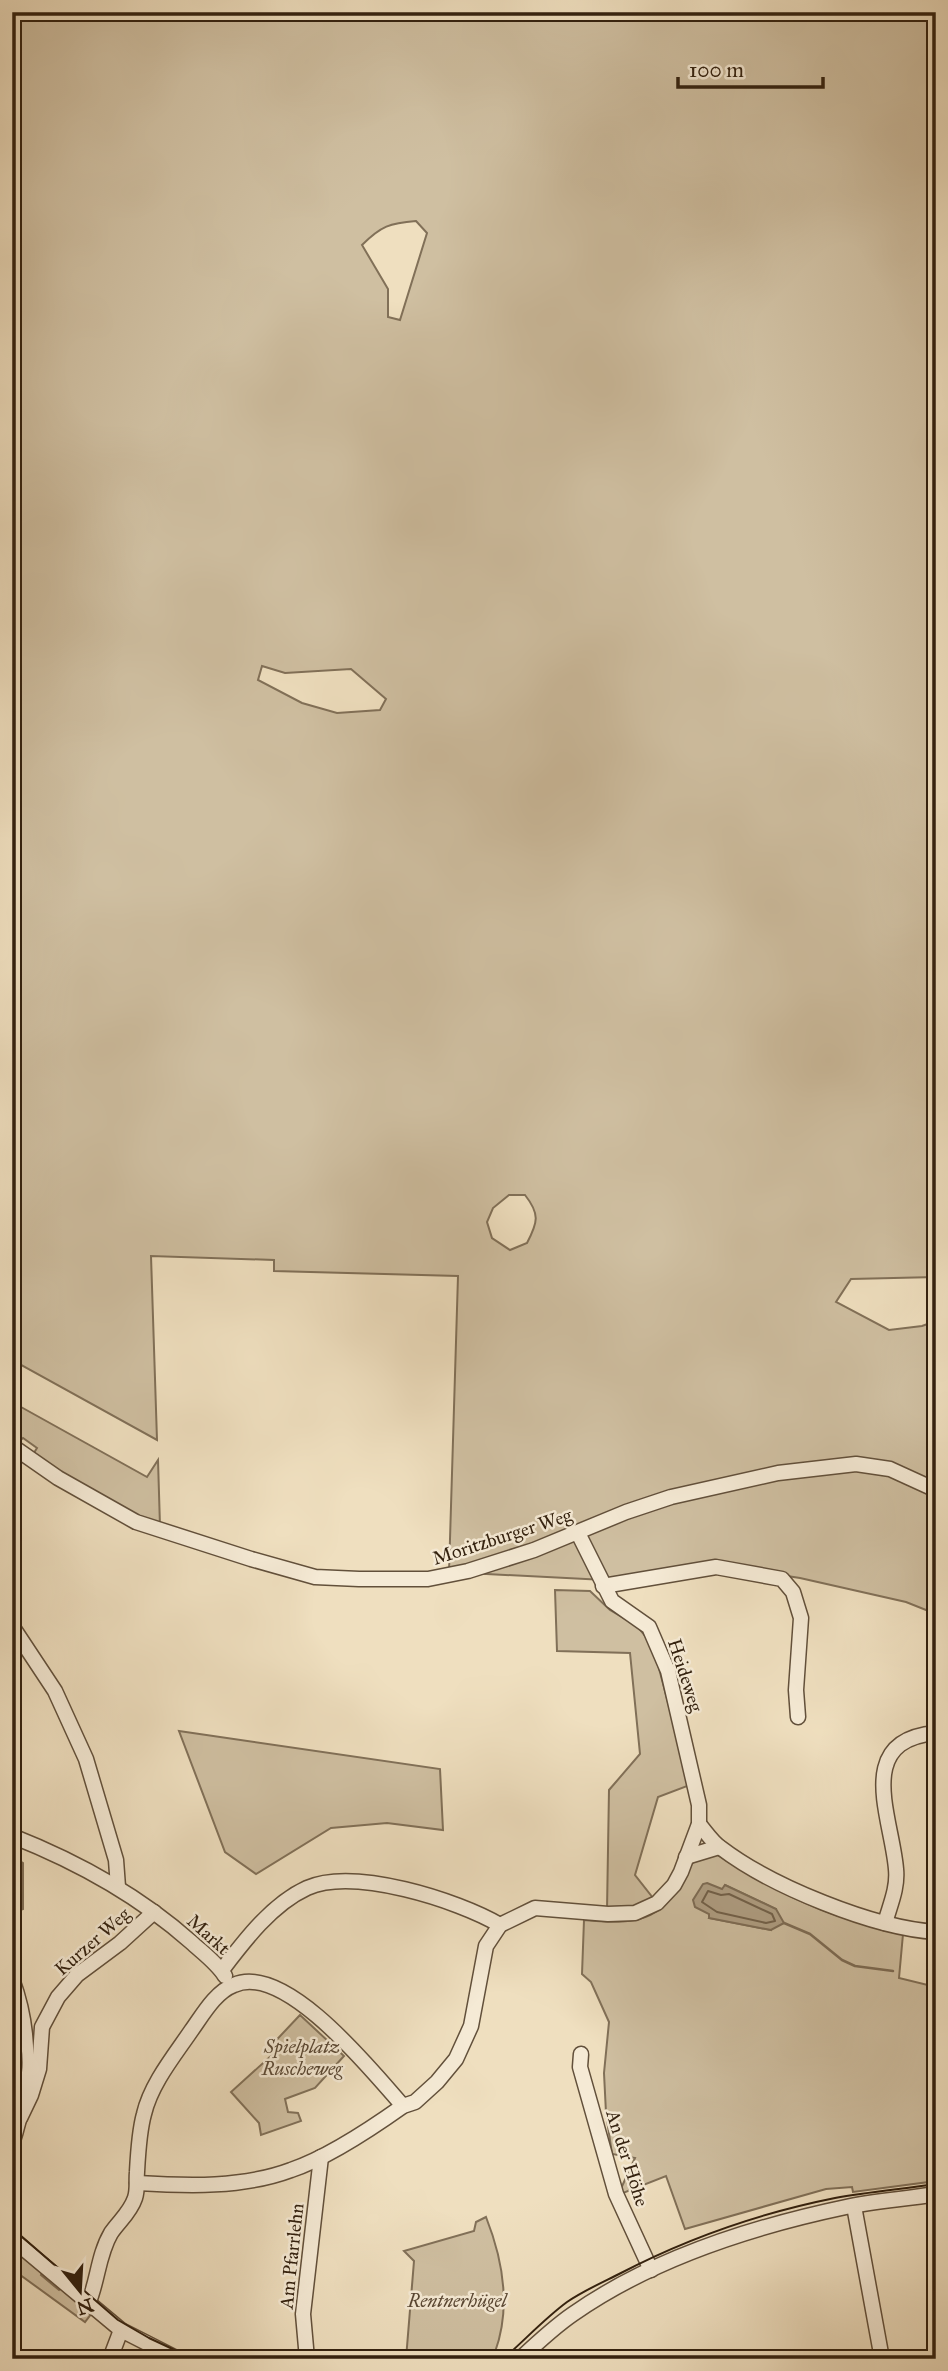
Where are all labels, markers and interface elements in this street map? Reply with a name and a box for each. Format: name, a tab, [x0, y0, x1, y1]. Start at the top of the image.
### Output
scale bar	[678, 46, 824, 90]
text: 100 m	[689, 57, 744, 83]
street label: Moritzburger Weg	[430, 1503, 575, 1571]
street label: Heideweg	[662, 1636, 708, 1715]
street label: Kurzer Weg	[50, 1902, 135, 1981]
street label: Markt	[182, 1909, 235, 1960]
park label: Spielplatz Ruscheweg	[261, 2035, 344, 2080]
street label: An der Höhe	[601, 2106, 654, 2209]
street label: Am Pfarrlehn	[274, 2202, 308, 2311]
north arrow	[46, 2256, 116, 2326]
park label: Rentnerhügel	[406, 2289, 509, 2312]
text: N	[74, 2293, 96, 2320]

